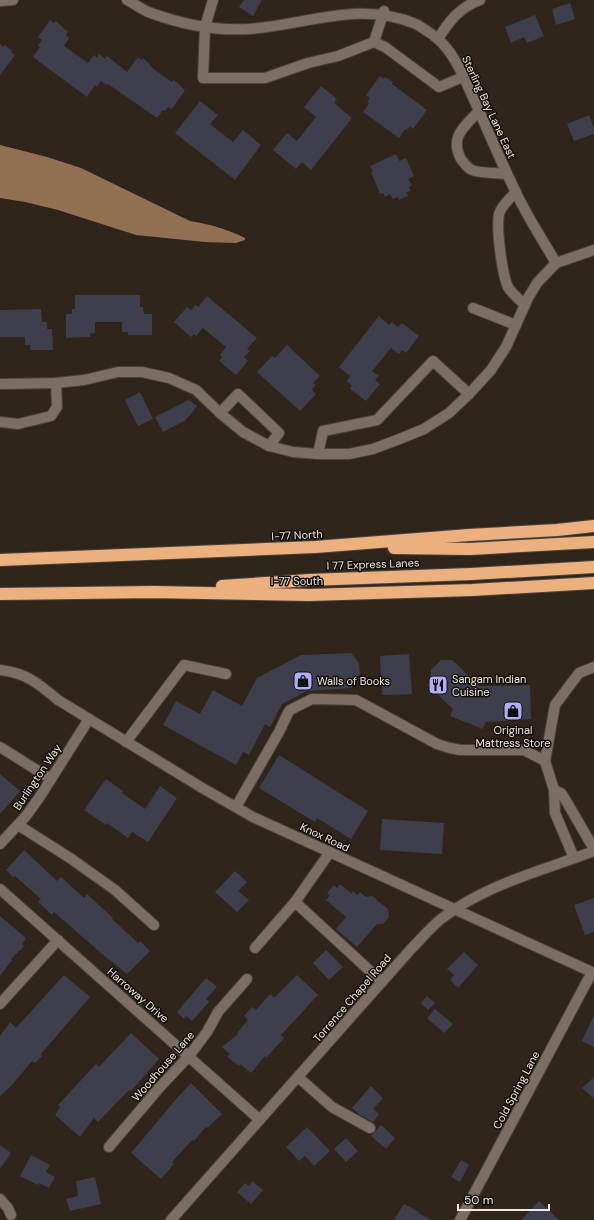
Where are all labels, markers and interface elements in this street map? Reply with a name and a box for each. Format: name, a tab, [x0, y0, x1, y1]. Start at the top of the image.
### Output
street label: Sterling Bay Lane East	[459, 53, 519, 161]
street label: I-77 North	[271, 527, 323, 543]
street label: I 77 Express Lanes	[326, 555, 420, 573]
street label: I-77 South	[271, 574, 323, 588]
shop icon: Walls of Books	[292, 670, 314, 692]
place label: Sangam Indian Cuisine	[452, 672, 526, 699]
place label: Walls of Books	[317, 674, 390, 688]
restaurant icon: Sangam Indian Cuisine	[427, 674, 449, 696]
shop icon: Original Mattress Store	[502, 700, 524, 722]
place label: Original Mattress Store	[476, 723, 550, 750]
street label: Burlington Way	[10, 741, 64, 813]
street label: Knox Road	[298, 819, 352, 855]
street label: Torrence Chapel Road	[310, 951, 394, 1045]
street label: Harroway Drive	[104, 965, 172, 1025]
street label: Woodhouse Lane	[129, 1028, 197, 1104]
street label: Cold Spring Lane	[490, 1049, 542, 1131]
scale bar	[458, 1186, 549, 1212]
text: 50 m	[464, 1192, 493, 1208]

